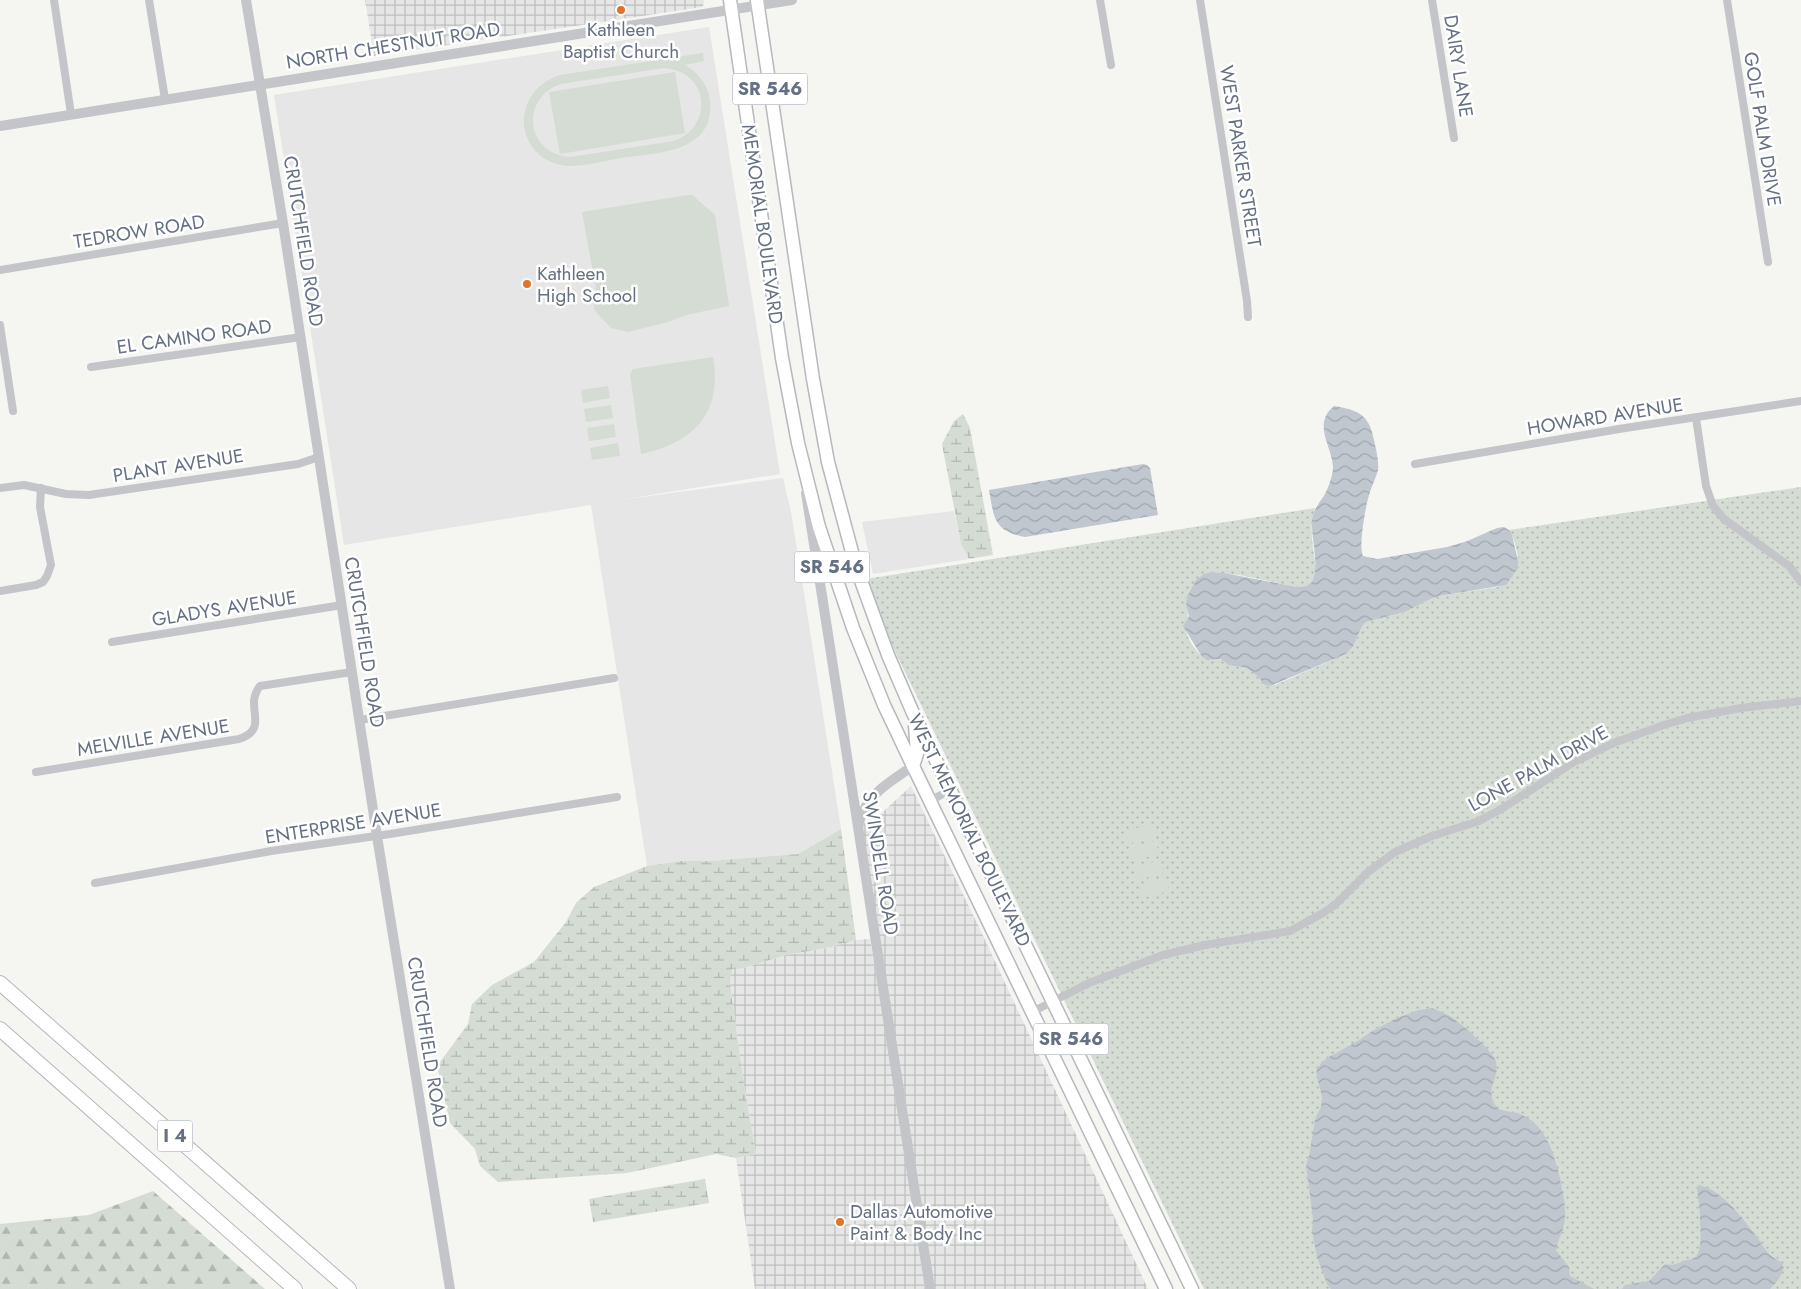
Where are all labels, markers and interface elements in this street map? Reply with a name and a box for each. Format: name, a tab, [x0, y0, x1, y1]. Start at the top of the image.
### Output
marker: Kathleen Baptist Church	[615, 4, 627, 16]
street label: DAIRY LANE	[1437, 13, 1480, 119]
street label: NORTH CHESTNUT ROAD	[284, 15, 502, 76]
place label: Kathleen Baptist Church	[563, 16, 679, 65]
street label: GOLF PALM DRIVE	[1737, 50, 1788, 208]
street label: WEST PARKER STREET	[1213, 63, 1268, 249]
road number: SR 546	[732, 74, 808, 105]
street label: MEMORIAL BOULEVARD	[735, 122, 790, 326]
street label: CRUTCHFIELD ROAD	[277, 154, 330, 328]
street label: TEDROW ROAD	[72, 208, 207, 255]
place label: Kathleen High School	[537, 260, 637, 309]
marker: Kathleen High School	[521, 278, 533, 290]
street label: EL CAMINO ROAD	[115, 312, 273, 361]
street label: HOWARD AVENUE	[1525, 391, 1685, 442]
street label: PLANT AVENUE	[111, 442, 245, 489]
road number: SR 546	[794, 552, 870, 582]
street label: CRUTCHFIELD ROAD	[338, 555, 391, 729]
street label: GLADYS AVENUE	[150, 584, 298, 633]
street label: WEST MEMORIAL BOULEVARD	[901, 709, 1038, 951]
street label: MELVILLE AVENUE	[75, 712, 231, 763]
street label: LONE PALM DRIVE	[1463, 719, 1613, 818]
street label: SWINDELL ROAD	[856, 789, 905, 937]
street label: ENTERPRISE AVENUE	[263, 796, 443, 851]
street label: CRUTCHFIELD ROAD	[401, 955, 454, 1129]
road number: SR 546	[1034, 1024, 1108, 1054]
road number: I 4	[158, 1120, 192, 1152]
place label: Dallas Automotive Paint & Body Inc	[850, 1198, 993, 1247]
marker: Dallas Automotive Paint & Body Inc	[834, 1216, 846, 1228]

